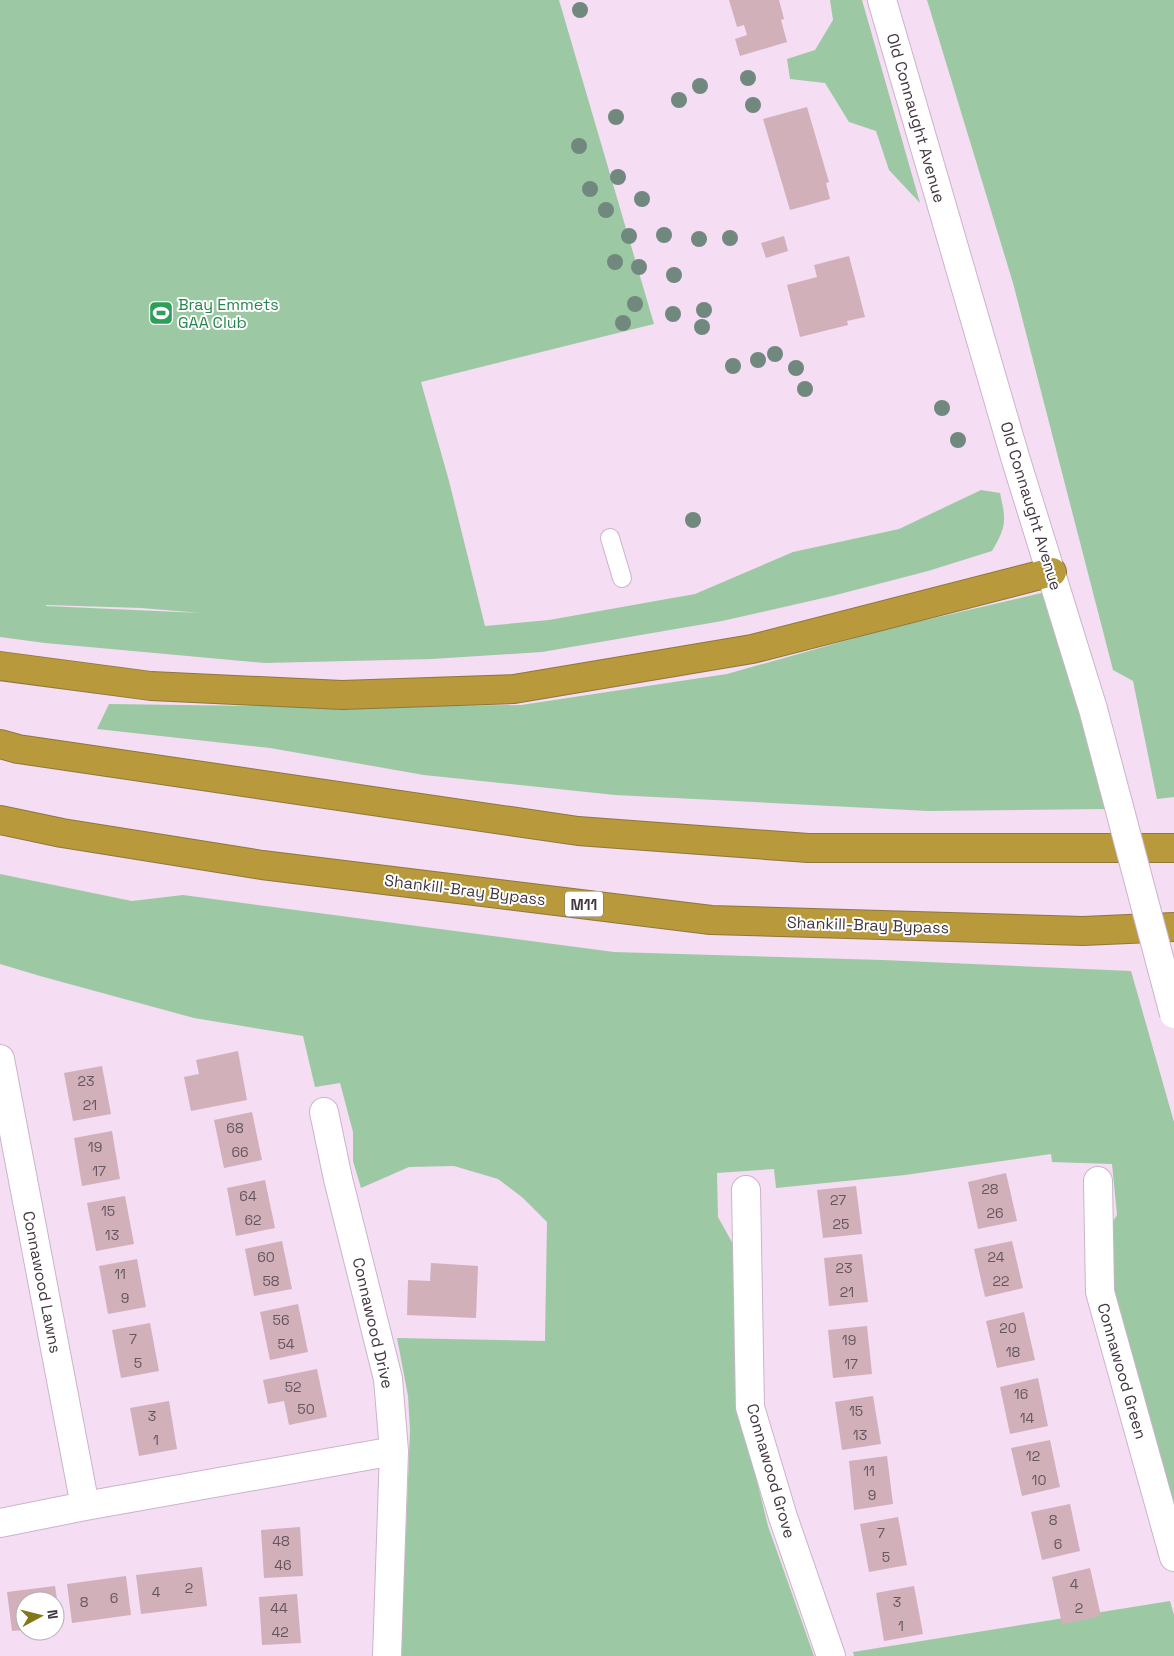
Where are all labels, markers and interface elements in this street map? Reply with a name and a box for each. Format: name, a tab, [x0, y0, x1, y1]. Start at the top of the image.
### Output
street label: Old Connaught Avenue	[882, 31, 950, 205]
place label: Bray Emmets GAA Club	[178, 294, 279, 333]
sports icon: Bray Emmets GAA Club	[148, 300, 174, 326]
street label: Old Connaught Avenue	[995, 419, 1067, 593]
street label: Shankill-Bray Bypass	[383, 870, 547, 910]
road number: M11	[565, 892, 603, 916]
street label: Shankill-Bray Bypass	[787, 912, 949, 938]
house number: 23	[78, 1072, 94, 1090]
house number: 21	[83, 1096, 97, 1114]
house number: 68	[226, 1119, 244, 1137]
house number: 19	[88, 1138, 102, 1156]
house number: 66	[231, 1143, 249, 1161]
house number: 17	[92, 1162, 106, 1180]
house number: 28	[981, 1180, 999, 1198]
house number: 64	[239, 1187, 257, 1205]
house number: 27	[830, 1191, 846, 1209]
house number: 15	[101, 1202, 115, 1220]
house number: 26	[986, 1204, 1004, 1222]
street label: Connawood Lawns	[18, 1209, 66, 1355]
house number: 62	[245, 1211, 261, 1229]
house number: 25	[833, 1215, 849, 1233]
house number: 13	[105, 1226, 119, 1244]
house number: 60	[257, 1248, 275, 1266]
house number: 24	[988, 1248, 1005, 1266]
street label: Connawood Drive	[348, 1255, 398, 1391]
house number: 23	[836, 1259, 852, 1277]
house number: 11	[114, 1265, 126, 1283]
house number: 58	[262, 1272, 280, 1290]
house number: 22	[993, 1272, 1009, 1290]
house number: 21	[840, 1283, 854, 1301]
house number: 9	[121, 1289, 129, 1307]
street label: Connawood Green	[1093, 1300, 1151, 1442]
house number: 56	[273, 1311, 289, 1329]
house number: 20	[999, 1319, 1017, 1337]
house number: 7	[129, 1330, 137, 1348]
house number: 19	[842, 1331, 856, 1349]
house number: 54	[277, 1335, 295, 1353]
house number: 18	[1006, 1343, 1021, 1361]
house number: 5	[134, 1354, 142, 1372]
house number: 17	[844, 1355, 858, 1373]
house number: 52	[285, 1378, 301, 1396]
house number: 16	[1014, 1385, 1028, 1403]
house number: 50	[297, 1400, 315, 1418]
street label: Connawood Grove	[742, 1401, 800, 1541]
house number: 15	[849, 1402, 863, 1420]
house number: 3	[148, 1407, 156, 1425]
house number: 14	[1020, 1409, 1035, 1427]
house number: 13	[853, 1426, 867, 1444]
house number: 1	[153, 1431, 159, 1449]
house number: 12	[1026, 1447, 1040, 1465]
house number: 11	[863, 1462, 875, 1480]
house number: 10	[1032, 1471, 1046, 1489]
house number: 9	[868, 1486, 876, 1504]
house number: 8	[1049, 1511, 1058, 1529]
house number: 7	[877, 1524, 885, 1542]
house number: 48	[272, 1532, 290, 1550]
house number: 6	[1054, 1535, 1062, 1553]
house number: 5	[882, 1548, 890, 1566]
house number: 46	[274, 1556, 292, 1574]
house number: 4	[1070, 1575, 1079, 1593]
house number: 2	[185, 1579, 193, 1597]
house number: 4	[152, 1583, 161, 1601]
house number: 6	[110, 1589, 118, 1607]
north arrow	[15, 1591, 65, 1641]
house number: 8	[80, 1593, 89, 1611]
house number: 3	[893, 1593, 901, 1611]
house number: 44	[270, 1599, 288, 1617]
house number: 2	[1075, 1599, 1083, 1617]
text: N	[43, 1609, 62, 1620]
house number: 1	[898, 1617, 904, 1635]
house number: 42	[271, 1623, 289, 1641]

